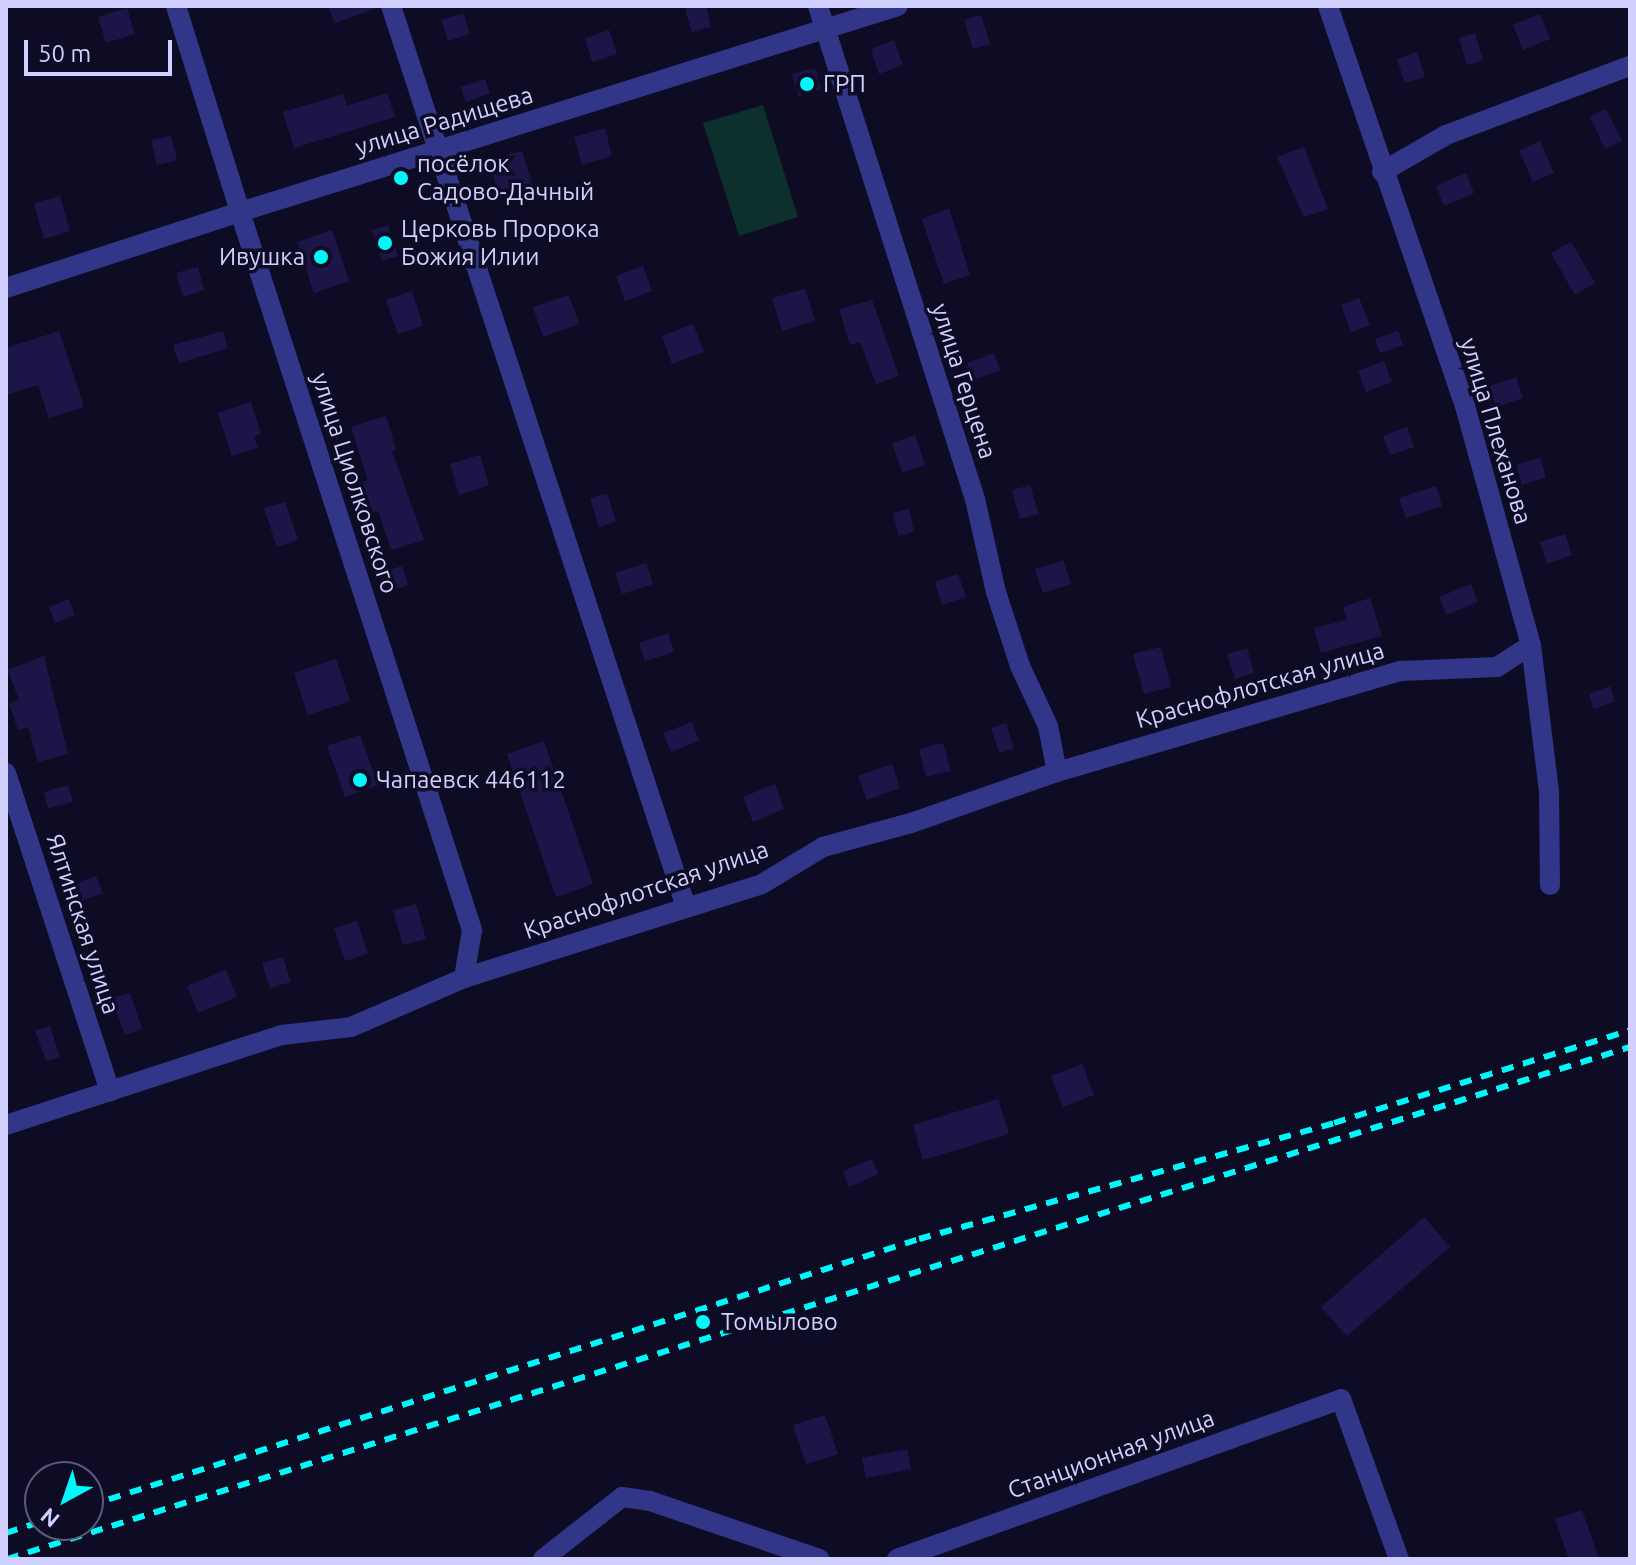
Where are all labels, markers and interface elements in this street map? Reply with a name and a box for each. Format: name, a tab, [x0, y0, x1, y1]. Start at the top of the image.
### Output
scale bar	[28, 24, 176, 74]
text: 50 m	[38, 40, 91, 67]
place label: ГРП	[823, 70, 866, 98]
marker: ГРП	[798, 75, 816, 93]
street label: улица Радищева	[352, 80, 536, 162]
place label: посёлок Садово-Дачный	[417, 150, 594, 206]
marker: посёлок Садово-Дачный	[392, 169, 410, 187]
place label: Церковь Пророка Божия Илии	[401, 215, 600, 271]
marker: Церковь Пророка Божия Илии	[376, 234, 394, 252]
place label: Ивушка	[219, 243, 305, 271]
marker: Ивушка	[312, 248, 330, 266]
street label: улица Герцена	[925, 300, 1003, 462]
street label: улица Плеханова	[1454, 334, 1538, 528]
street label: улица Циолковского	[306, 369, 404, 597]
street label: Краснофлотская улица	[1132, 636, 1388, 734]
place label: Чапаевск 446112	[376, 766, 566, 794]
marker: Чапаевск 446112	[351, 771, 369, 789]
street label: Ялтинская улица	[40, 830, 126, 1018]
street label: Краснофлотская улица	[520, 835, 772, 945]
place label: Томылово	[721, 1308, 838, 1336]
marker: Томылово	[692, 1311, 714, 1333]
street label: Станционная улица	[1004, 1403, 1218, 1505]
north arrow	[24, 1461, 104, 1541]
text: N	[35, 1503, 64, 1533]

